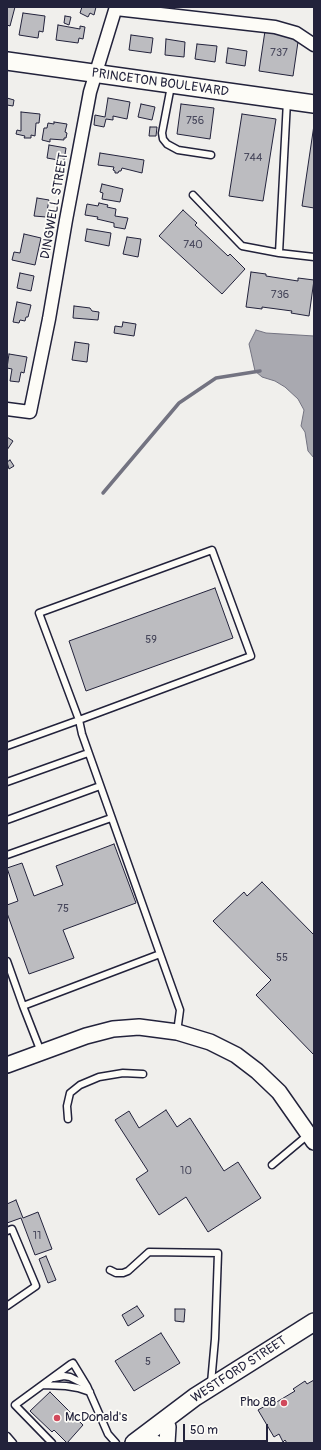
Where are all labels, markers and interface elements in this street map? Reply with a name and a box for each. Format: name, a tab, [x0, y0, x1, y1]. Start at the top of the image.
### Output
house number: 737	[270, 46, 288, 60]
street label: PRINCETON BOULEVARD	[90, 66, 230, 100]
house number: 756	[186, 114, 204, 128]
house number: 744	[244, 151, 262, 165]
street label: DINGWELL STREET	[38, 152, 72, 260]
house number: 740	[183, 238, 203, 252]
house number: 736	[271, 288, 289, 302]
house number: 59	[145, 633, 157, 647]
house number: 75	[57, 902, 69, 916]
house number: 55	[276, 951, 288, 965]
house number: 10	[180, 1164, 192, 1178]
house number: 11	[33, 1229, 41, 1243]
street label: WESTFORD STREET	[189, 1333, 289, 1407]
house number: 5	[145, 1355, 151, 1369]
place label: Pho 88	[240, 1395, 276, 1411]
marker: Pho 88	[279, 1398, 289, 1408]
place label: McDonald's	[65, 1410, 127, 1426]
marker: McDonald's	[52, 1413, 62, 1423]
scale bar	[185, 1416, 270, 1442]
text: 50 m	[190, 1423, 218, 1438]

